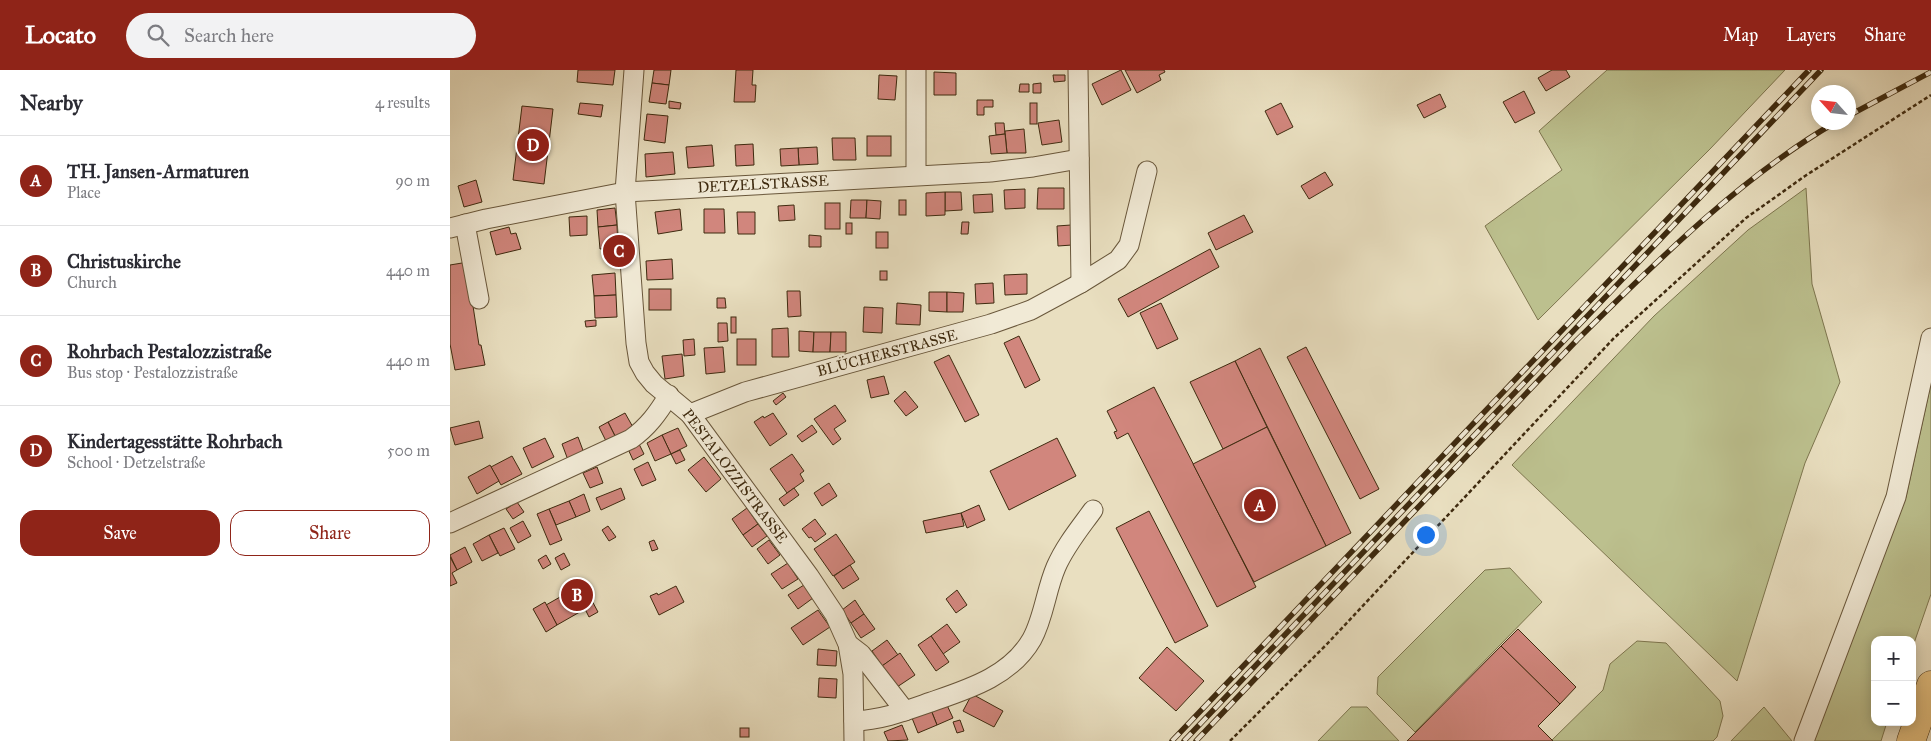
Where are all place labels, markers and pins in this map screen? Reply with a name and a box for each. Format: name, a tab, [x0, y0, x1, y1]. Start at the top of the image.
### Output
pin: D	[517, 126, 549, 164]
pin: C	[603, 232, 635, 270]
pin: A	[1244, 486, 1276, 524]
pin: B	[561, 576, 593, 614]

